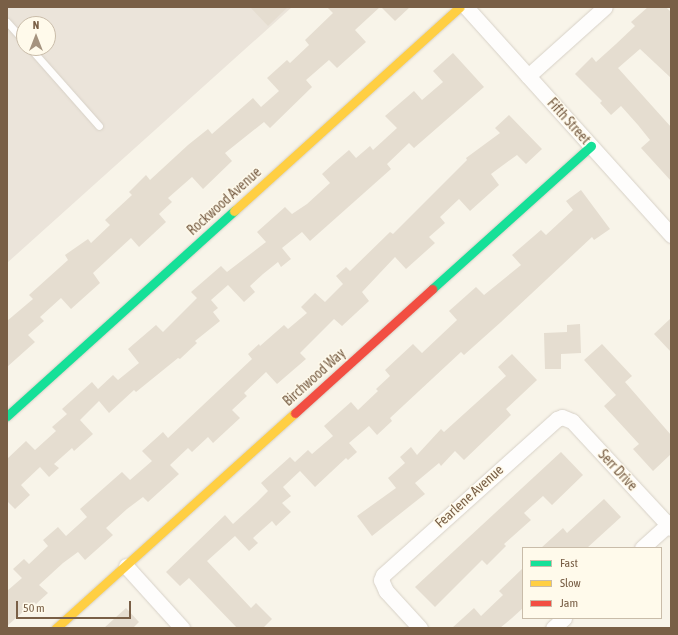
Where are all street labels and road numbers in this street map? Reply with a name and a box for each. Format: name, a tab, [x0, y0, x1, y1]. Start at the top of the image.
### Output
street label: Fifth Street	[544, 95, 594, 147]
street label: Rockwood Avenue	[184, 163, 264, 239]
street label: Birchwood Way	[279, 345, 349, 409]
street label: Serr Drive	[595, 446, 641, 494]
street label: Fearlene Avenue	[431, 461, 507, 531]

